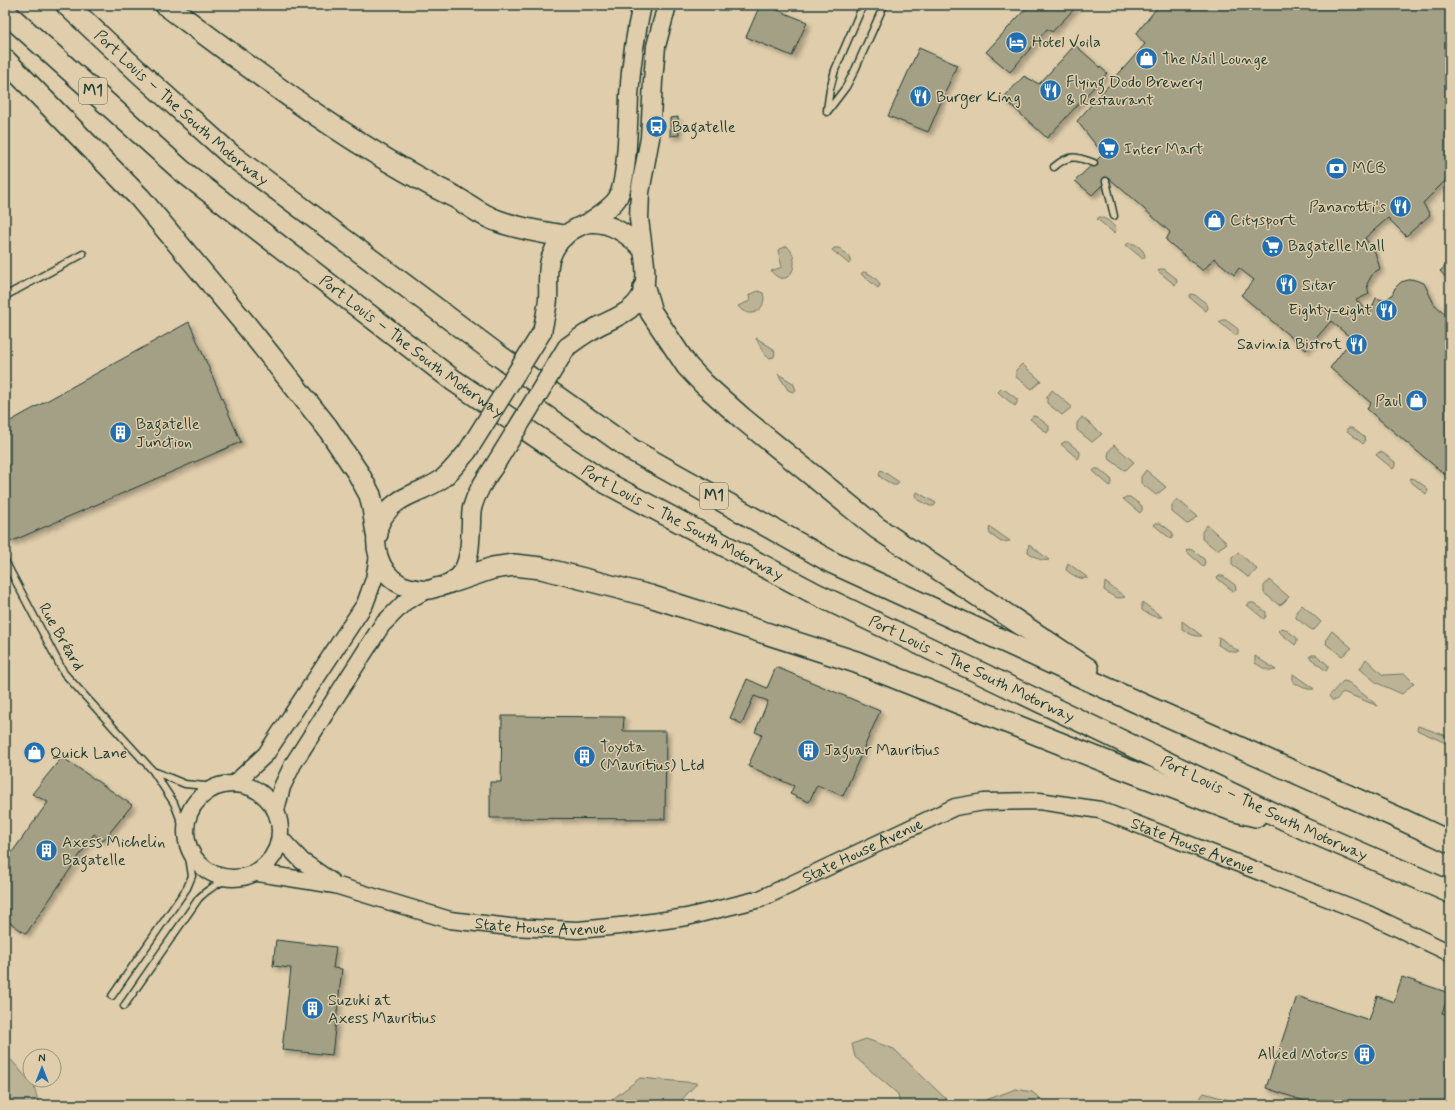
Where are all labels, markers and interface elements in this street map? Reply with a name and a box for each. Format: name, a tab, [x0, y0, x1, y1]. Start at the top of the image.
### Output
street label: Port Louis – The South Motorway	[90, 25, 273, 190]
hotel icon: Hotel Voila	[1003, 29, 1029, 55]
place label: Hotel Voila	[1032, 32, 1101, 53]
shop icon: The Nail Lounge	[1133, 46, 1159, 72]
place label: The Nail Lounge	[1162, 49, 1269, 70]
place label: Flying Dodo Brewery & Restaurant	[1066, 72, 1203, 111]
road number: M1	[79, 78, 107, 104]
restaurant icon: Flying Dodo Brewery & Restaurant	[1037, 78, 1063, 104]
restaurant icon: Burger King	[907, 84, 933, 110]
place label: Burger King	[936, 87, 1021, 109]
bus stop icon: Bagatelle	[643, 114, 669, 140]
place label: Bagatelle	[672, 117, 736, 139]
supermarket icon: Inter Mart	[1095, 136, 1121, 162]
place label: Inter Mart	[1124, 139, 1204, 160]
bank icon: MCB	[1324, 155, 1350, 181]
place label: MCB	[1352, 158, 1386, 179]
restaurant icon: Panarotti's	[1388, 194, 1414, 220]
place label: Panarotti's	[1309, 197, 1386, 218]
shop icon: Citysport	[1202, 207, 1228, 233]
place label: Citysport	[1230, 210, 1297, 231]
supermarket icon: Bagatelle Mall	[1259, 233, 1285, 259]
place label: Bagatelle Mall	[1288, 236, 1385, 258]
street label: Port Louis – The South Motorway	[315, 270, 508, 422]
restaurant icon: Sitar	[1273, 272, 1299, 298]
place label: Sitar	[1302, 275, 1336, 296]
restaurant icon: Eighty-eight	[1374, 297, 1400, 323]
place label: Eighty-eight	[1288, 300, 1372, 321]
restaurant icon: Savinia Bistrot	[1344, 331, 1370, 357]
place label: Savinia Bistrot	[1237, 334, 1343, 355]
shop icon: Paul	[1404, 388, 1430, 414]
place label: Paul	[1375, 391, 1402, 412]
place label: Bagatelle Junction	[136, 414, 200, 453]
building icon: Bagatelle Junction	[108, 420, 134, 446]
street label: Port Louis – The South Motorway	[578, 460, 787, 585]
road number: M1	[700, 483, 728, 509]
street label: Rue Bréard	[33, 599, 89, 675]
street label: Port Louis – The South Motorway	[865, 610, 1078, 727]
place label: Toyota (Mauritius) Ltd	[600, 737, 705, 776]
building icon: Jaguar Mauritius	[796, 737, 822, 763]
shop icon: Quick Lane	[21, 740, 47, 766]
place label: Jaguar Mauritius	[824, 740, 939, 762]
place label: Quick Lane	[50, 743, 127, 764]
building icon: Toyota (Mauritius) Ltd	[571, 743, 597, 769]
street label: Port Louis – The South Motorway	[1157, 751, 1371, 865]
street label: State House Avenue	[1128, 812, 1259, 880]
street label: State House Avenue	[799, 813, 927, 888]
place label: Axess Michelin Bagatelle	[62, 832, 165, 872]
building icon: Axess Michelin Bagatelle	[34, 838, 60, 864]
street label: State House Avenue	[474, 912, 608, 941]
place label: Suzuki at Axess Mauritius	[328, 990, 436, 1029]
building icon: Suzuki at Axess Mauritius	[299, 996, 325, 1022]
building icon: Allied Motors	[1351, 1041, 1377, 1067]
place label: Allied Motors	[1258, 1044, 1348, 1065]
north arrow	[22, 1048, 62, 1088]
text: N	[38, 1052, 46, 1066]

